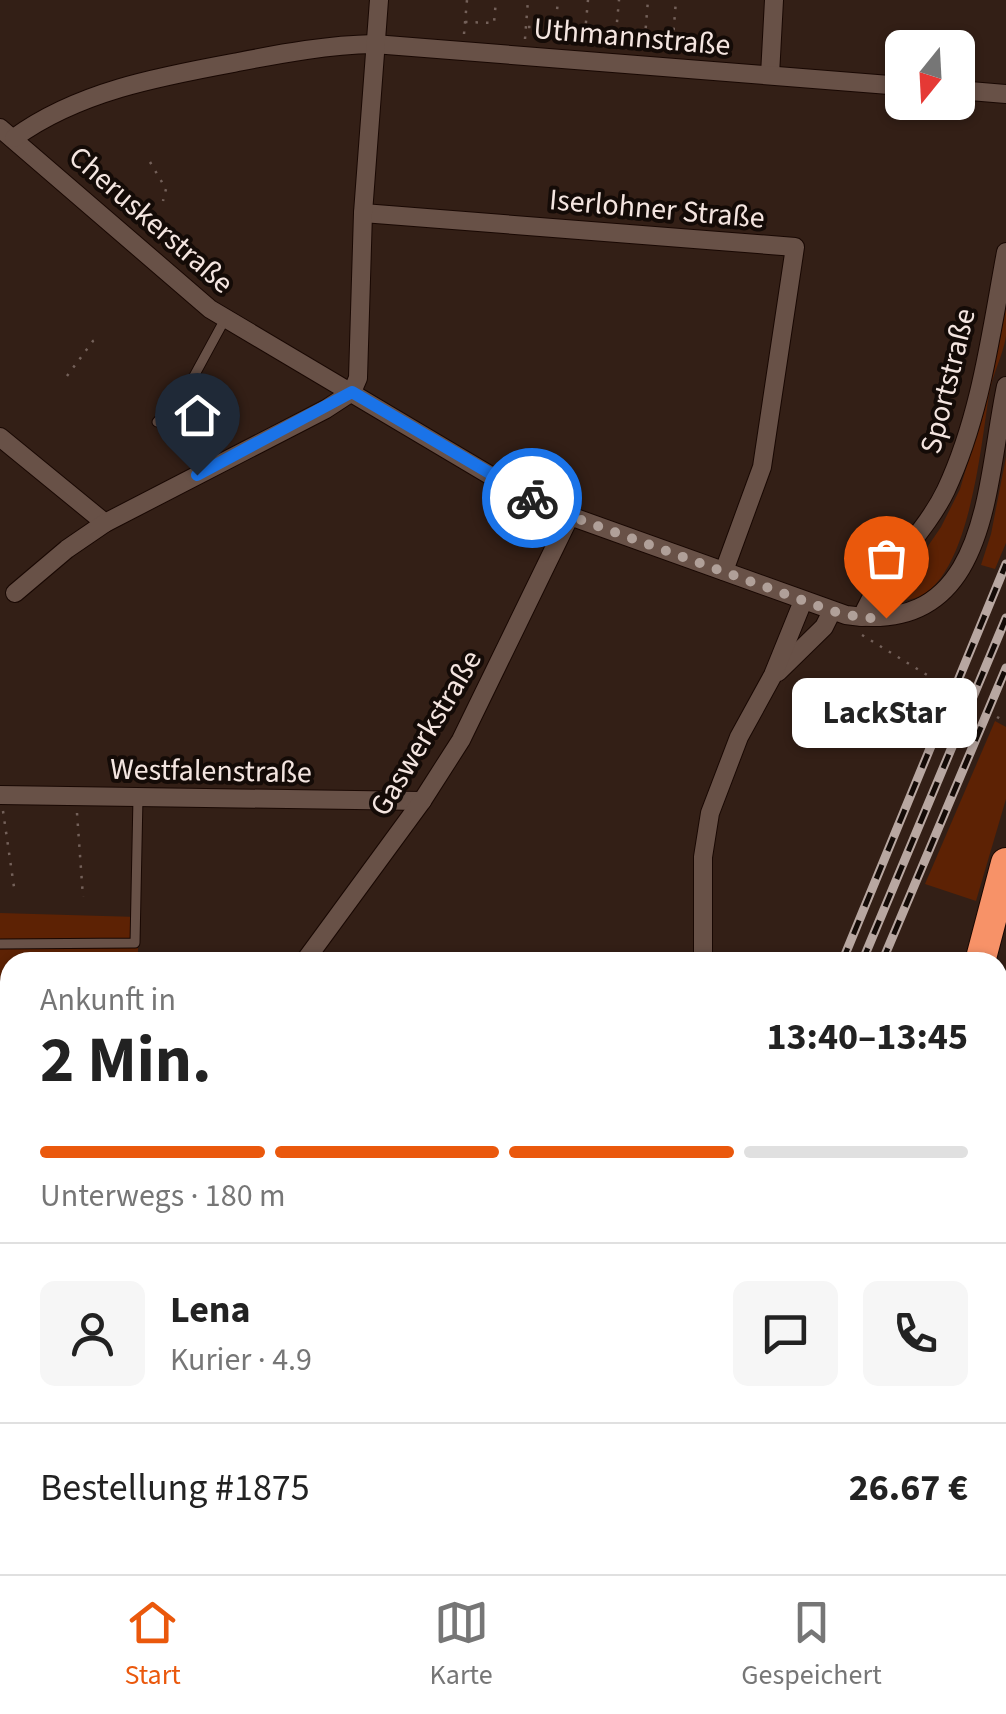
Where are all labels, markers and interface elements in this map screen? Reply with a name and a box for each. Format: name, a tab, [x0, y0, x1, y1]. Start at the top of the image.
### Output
street label: Uthmannstraße	[532, 7, 732, 67]
north arrow	[885, 30, 975, 120]
map controls	[885, 30, 975, 120]
street label: Cheruskerstraße	[59, 136, 243, 304]
street label: Iserlohner Straße	[547, 178, 767, 240]
street label: Sportstraße	[909, 304, 987, 458]
pin	[155, 373, 240, 476]
icon: home	[170, 388, 225, 443]
courier	[482, 448, 582, 548]
icon: bike	[505, 471, 560, 526]
pin	[844, 516, 929, 619]
icon: bag	[859, 531, 914, 586]
street label: Gaswerkstraße	[359, 642, 493, 824]
callout: LackStar	[794, 678, 978, 748]
text: LackStar	[822, 690, 947, 736]
street label: Westfalenstraße	[110, 748, 312, 794]
text: Ankunft in	[40, 977, 176, 1023]
text: 13:40–13:45	[766, 1010, 968, 1064]
text: 2 Min.	[40, 1014, 211, 1107]
text: Unterwegs · 180 m	[40, 1173, 286, 1219]
button: person	[40, 1281, 145, 1386]
button: chat	[733, 1281, 838, 1386]
button: phone	[863, 1281, 968, 1386]
text: Lena	[170, 1283, 251, 1337]
text: Kurier · 4.9	[170, 1337, 312, 1383]
text: Bestellung #1875	[40, 1461, 310, 1515]
text: 26.67 €	[849, 1461, 968, 1515]
tab: Start	[124, 1595, 181, 1695]
tab: Karte	[430, 1595, 493, 1695]
tab: Gespeichert	[741, 1595, 882, 1695]

